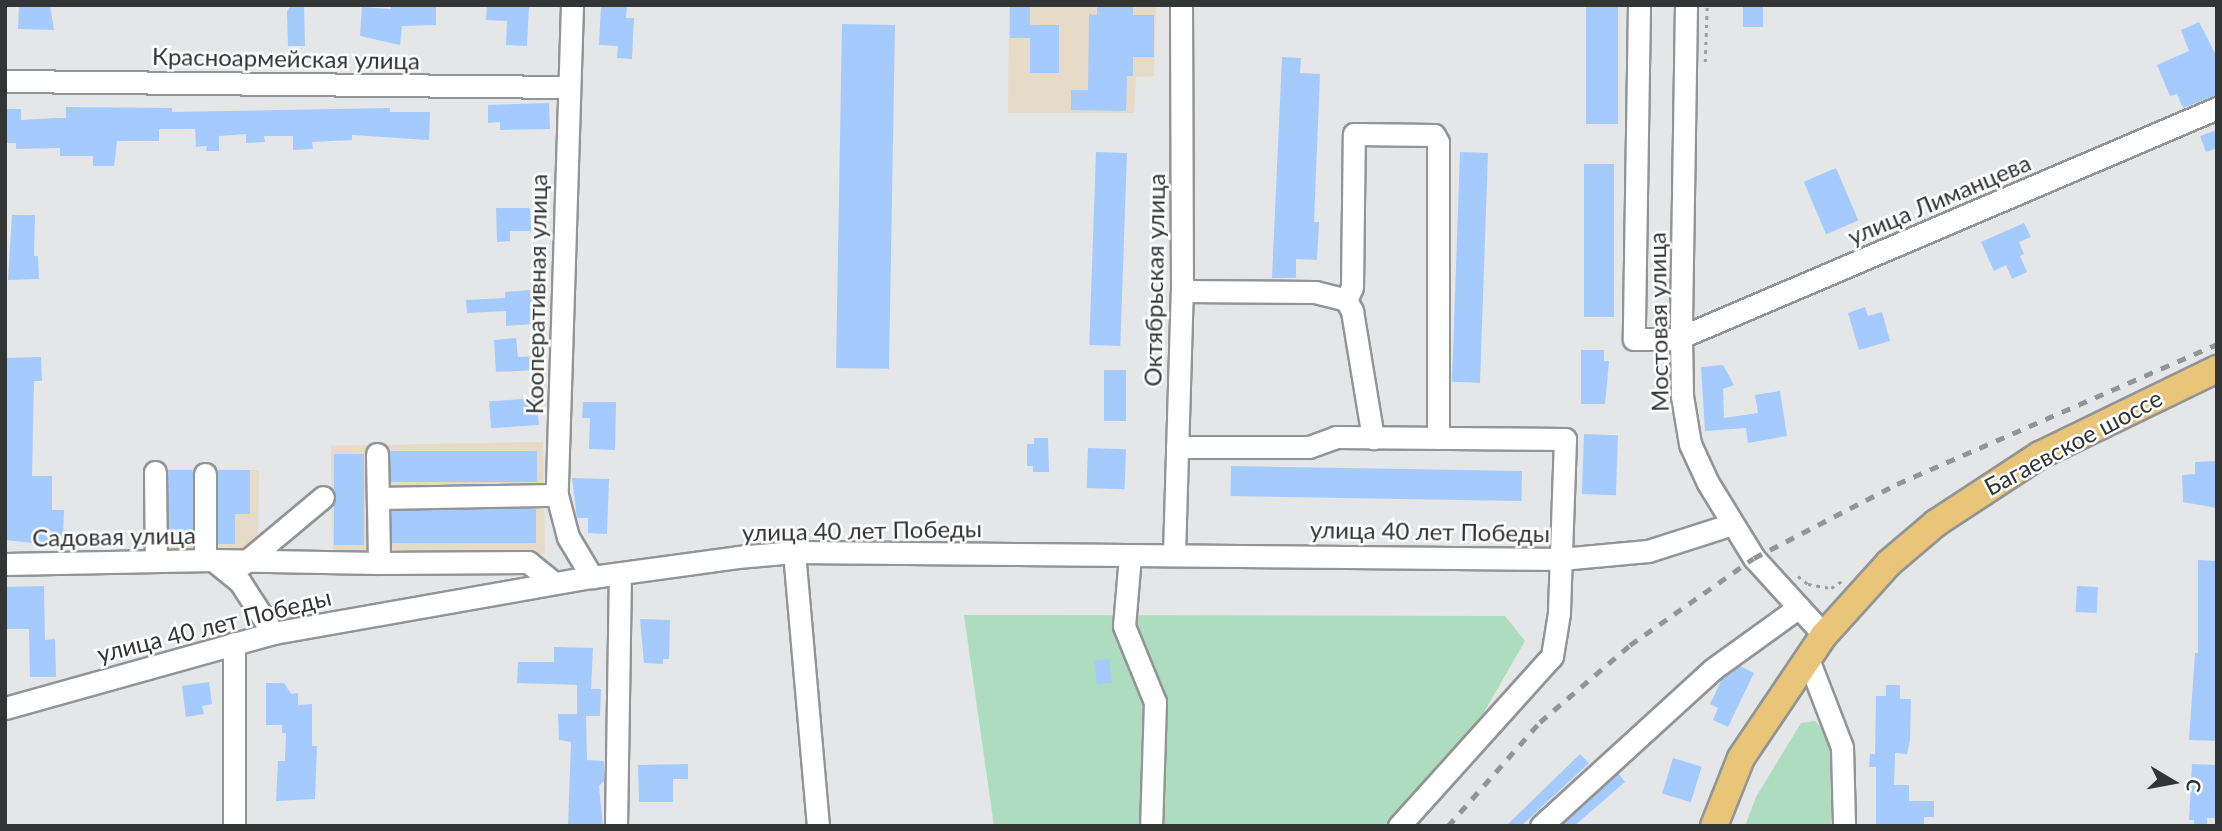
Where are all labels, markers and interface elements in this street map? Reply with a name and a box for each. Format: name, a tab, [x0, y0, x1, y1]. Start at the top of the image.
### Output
street label: Красноармейская улица	[152, 41, 420, 75]
street label: улица Лиманцева	[1843, 147, 2035, 251]
street label: Октябрьская улица	[1138, 173, 1170, 387]
street label: Кооперативная улица	[520, 174, 552, 414]
street label: Мостовая улица	[1642, 232, 1674, 412]
street label: Багаевское шоссе	[1979, 383, 2167, 501]
street label: улица 40 лет Победы	[742, 514, 982, 546]
street label: улица 40 лет Победы	[1310, 515, 1550, 547]
street label: Садовая улица	[32, 520, 196, 552]
street label: улица 40 лет Победы	[94, 582, 334, 668]
north arrow	[2138, 747, 2208, 817]
text: С	[2182, 778, 2207, 794]

